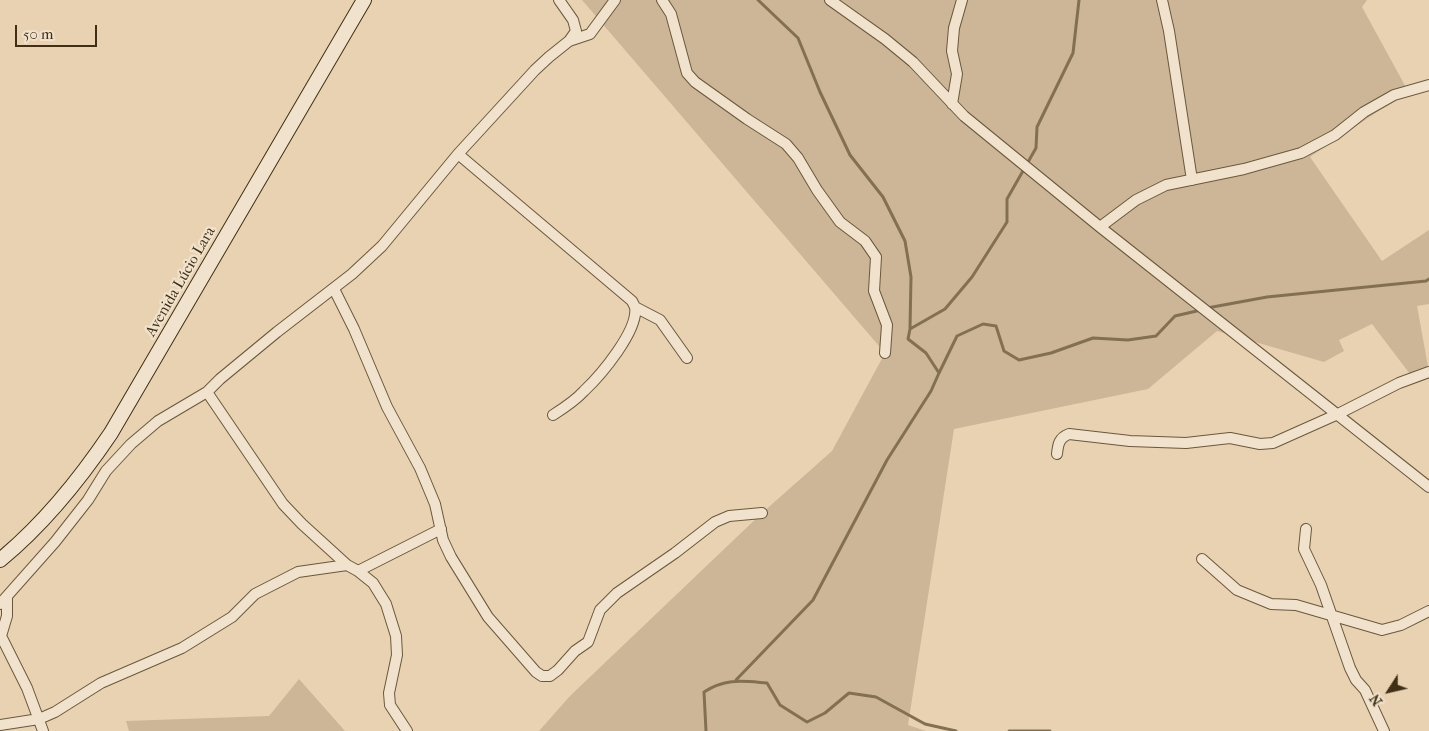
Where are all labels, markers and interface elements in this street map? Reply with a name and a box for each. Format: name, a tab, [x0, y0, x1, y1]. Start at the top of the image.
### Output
scale bar	[18, 15, 100, 47]
text: 50 m	[23, 25, 53, 43]
street label: Avenida Lúcio Lara	[142, 224, 220, 340]
north arrow	[1364, 666, 1414, 716]
text: N	[1366, 691, 1386, 709]

